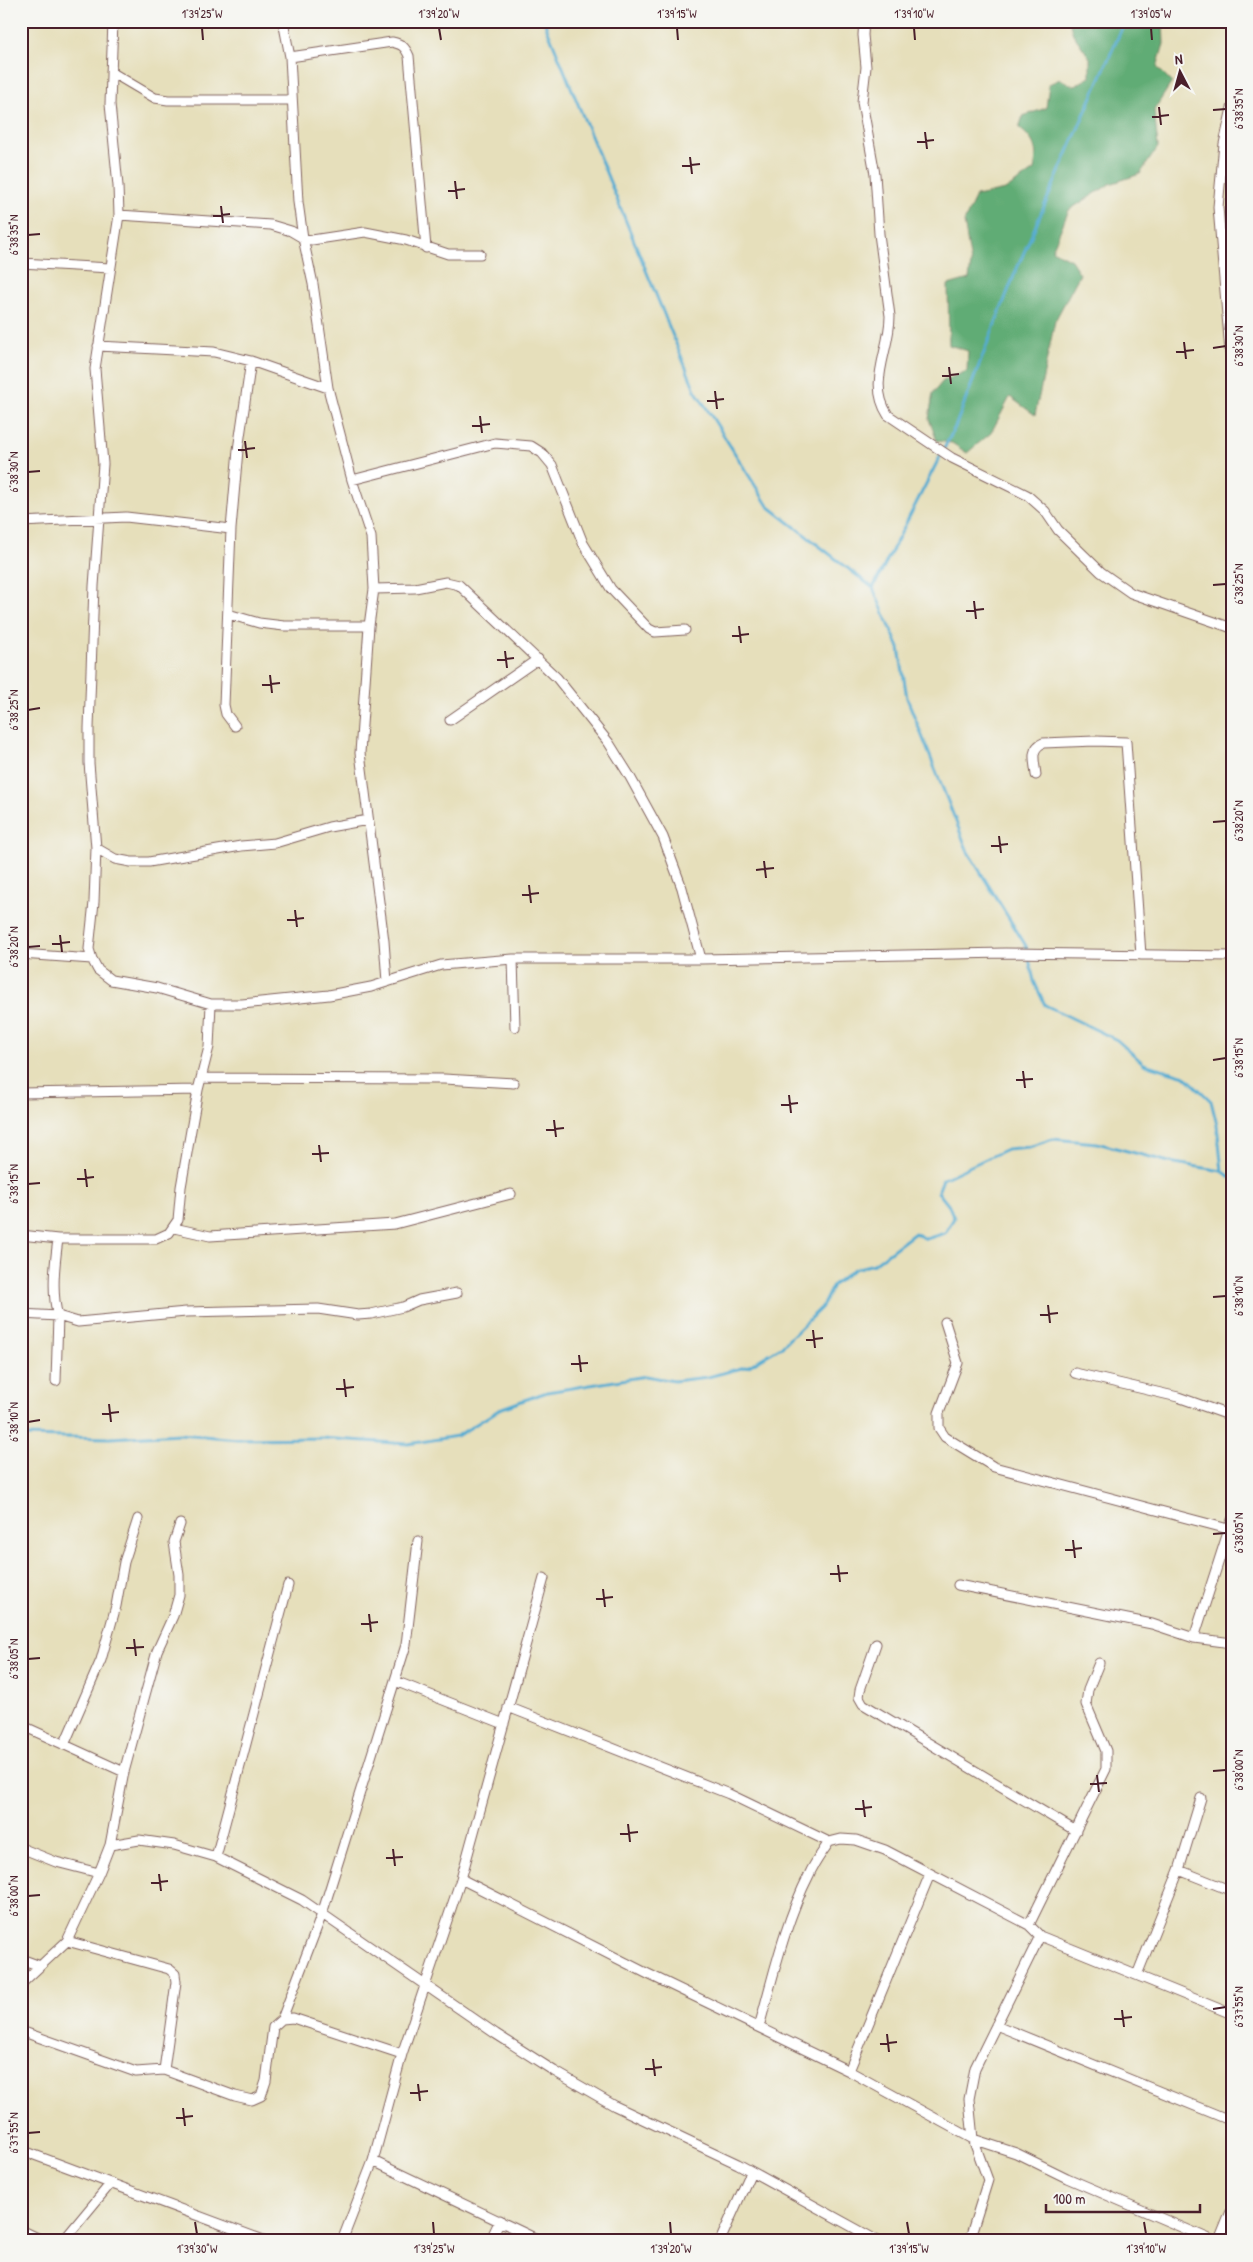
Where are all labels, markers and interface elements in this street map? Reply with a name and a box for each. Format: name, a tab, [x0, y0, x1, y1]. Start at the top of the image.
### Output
text: 1°39'25"W	[182, 5, 223, 22]
text: 1°39'20"W	[419, 5, 460, 22]
text: 1°39'15"W	[657, 5, 697, 22]
text: 1°39'10"W	[894, 5, 934, 22]
text: 1°39'05"W	[1131, 5, 1172, 22]
north arrow	[1156, 48, 1206, 98]
text: N	[1174, 49, 1184, 68]
text: 6°38'35"N	[1230, 89, 1247, 129]
text: 6°38'35"N	[5, 215, 22, 255]
text: 6°38'30"N	[1230, 326, 1247, 366]
text: 6°38'30"N	[5, 452, 22, 492]
text: 6°38'25"N	[1230, 564, 1247, 604]
text: 6°38'25"N	[5, 690, 22, 730]
text: 6°38'20"N	[1230, 800, 1247, 842]
text: 6°38'20"N	[5, 926, 22, 968]
text: 6°38'15"N	[1230, 1038, 1247, 1078]
text: 6°38'15"N	[5, 1164, 22, 1204]
text: 6°38'10"N	[1230, 1276, 1247, 1316]
text: 6°38'10"N	[5, 1402, 22, 1442]
text: 6°38'05"N	[1230, 1513, 1247, 1553]
text: 6°38'05"N	[5, 1639, 22, 1679]
text: 6°38'00"N	[1230, 1750, 1247, 1790]
text: 6°38'00"N	[5, 1876, 22, 1916]
text: 6°37'55"N	[1230, 1986, 1247, 2028]
text: 6°37'55"N	[5, 2112, 22, 2154]
scale bar	[1046, 2182, 1199, 2214]
text: 100 m	[1053, 2188, 1086, 2209]
text: 1°39'30"W	[177, 2240, 218, 2257]
text: 1°39'25"W	[414, 2240, 455, 2257]
text: 1°39'20"W	[651, 2240, 692, 2257]
text: 1°39'15"W	[889, 2240, 929, 2257]
text: 1°39'10"W	[1126, 2240, 1166, 2257]

